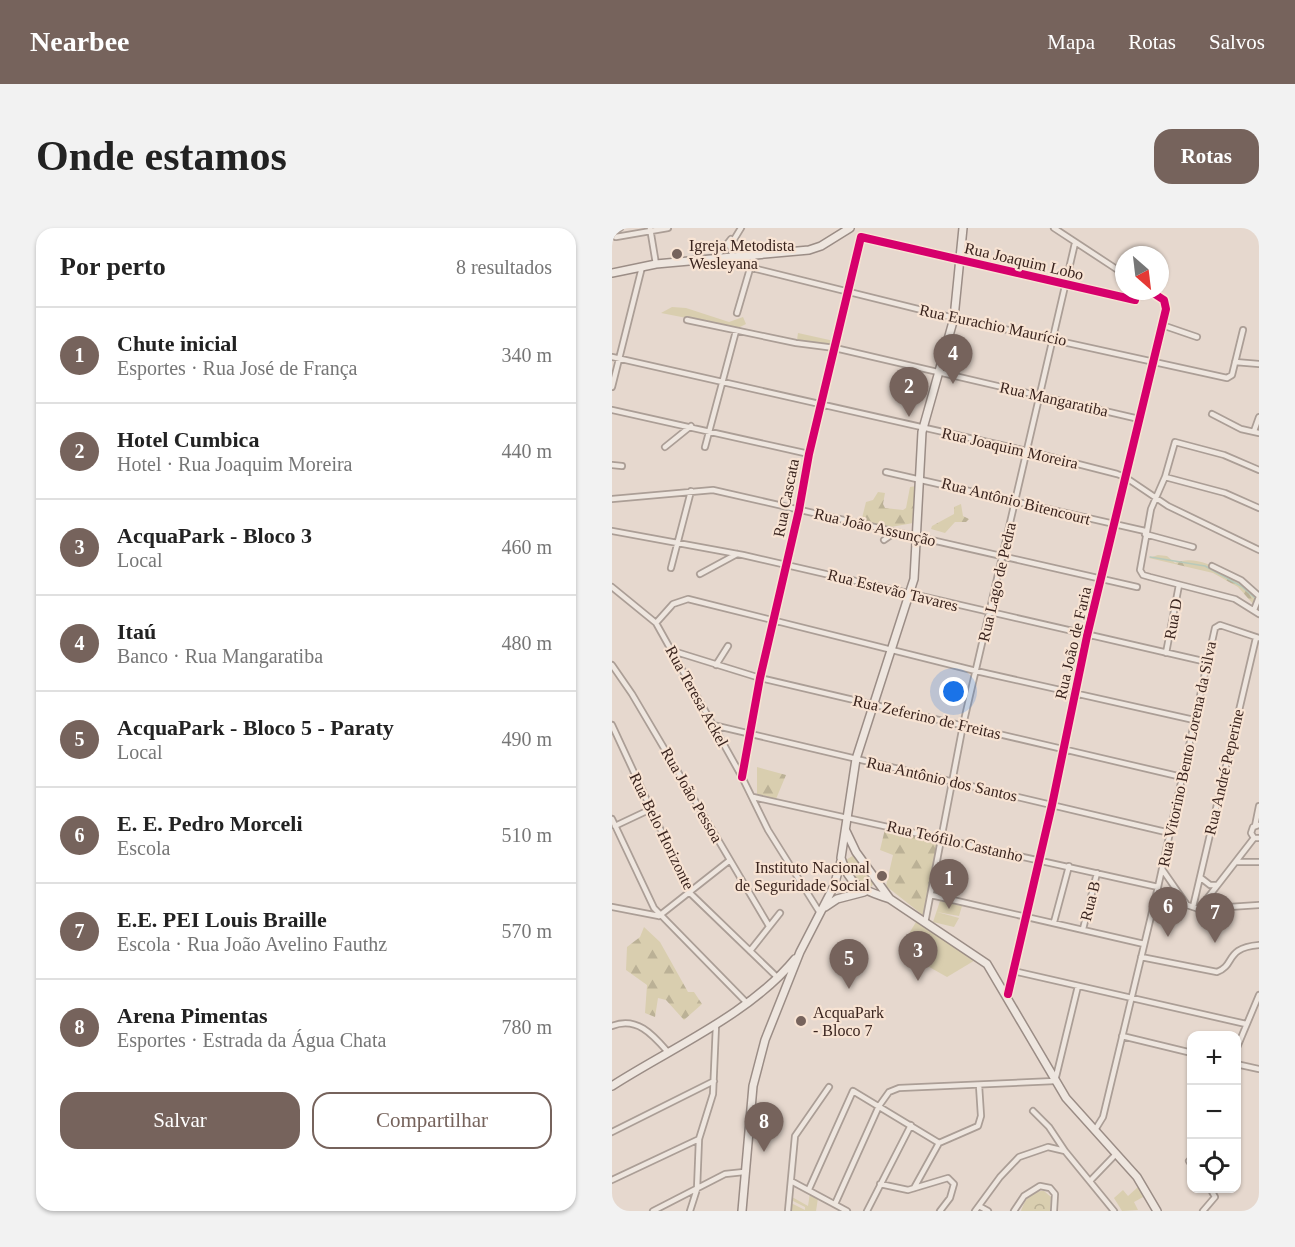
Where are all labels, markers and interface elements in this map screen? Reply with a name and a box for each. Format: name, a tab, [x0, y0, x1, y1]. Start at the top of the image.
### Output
text: Nearbee	[30, 26, 130, 57]
text: Mapa	[1047, 30, 1095, 54]
text: Rotas	[1128, 30, 1176, 54]
text: Salvos	[1209, 30, 1265, 54]
button: Rotas	[1154, 129, 1259, 184]
text: Onde estamos	[36, 133, 287, 179]
place label: Igreja Metodista Wesleyana	[689, 237, 794, 273]
street label: Rua Joaquim Lobo	[963, 239, 1085, 284]
north arrow	[1115, 246, 1169, 300]
marker: Igreja Metodista Wesleyana	[670, 247, 684, 261]
text: Por perto	[60, 252, 166, 281]
text: 8 resultados	[456, 256, 552, 278]
street label: Rua Eurachio Maurício	[918, 301, 1068, 349]
text: Chute inicial	[117, 331, 237, 356]
pin: 4	[934, 334, 972, 384]
text: 1	[75, 344, 85, 366]
text: 340 m	[501, 344, 552, 366]
text: Esportes · Rua José de França	[117, 357, 358, 379]
pin: 2	[890, 368, 928, 417]
street label: Rua Mangaratiba	[998, 378, 1110, 421]
street label: Rua Joaquim Moreira	[940, 424, 1080, 473]
text: Hotel Cumbica	[117, 427, 259, 452]
text: 2	[75, 440, 85, 462]
text: 440 m	[501, 440, 552, 462]
text: Hotel · Rua Joaquim Moreira	[117, 453, 353, 475]
street label: Rua Cascata	[770, 457, 802, 539]
street label: Rua Antônio Bitencourt	[940, 474, 1093, 528]
street label: Rua João Assunção	[812, 505, 938, 550]
street label: Rua Lago de Pedra	[975, 521, 1020, 644]
text: AcquaPark - Bloco 3	[117, 523, 312, 548]
text: 3	[75, 536, 85, 558]
text: 460 m	[501, 536, 552, 558]
text: Local	[117, 549, 163, 571]
street label: Rua Estevão Tavares	[826, 566, 960, 614]
street label: Rua João de Faria	[1052, 585, 1094, 701]
street label: Rua D	[1161, 597, 1185, 641]
text: Itaú	[117, 619, 156, 644]
text: 4	[75, 632, 85, 654]
text: 480 m	[501, 632, 552, 654]
street label: Rua Vitorino Bento Lorena da Silva	[1155, 640, 1219, 868]
street label: Rua Teresa Ackel	[662, 643, 732, 750]
text: Banco · Rua Mangaratiba	[117, 645, 323, 667]
your location	[939, 677, 968, 706]
street label: Rua Zeferino de Freitas	[851, 692, 1003, 742]
street label: Rua André Peperine	[1201, 707, 1248, 837]
text: AcquaPark - Bloco 5 - Paraty	[117, 715, 394, 740]
text: 5	[75, 728, 85, 750]
text: 490 m	[501, 728, 552, 750]
text: Local	[117, 741, 163, 763]
street label: Rua João Pessoa	[658, 745, 726, 845]
street label: Rua Antônio dos Santos	[865, 753, 1019, 805]
street label: Rua Belo Horizonte	[626, 770, 698, 892]
text: E. E. Pedro Morceli	[117, 811, 303, 836]
street label: Rua Teófilo Castanho	[885, 817, 1025, 865]
text: 6	[75, 824, 85, 846]
text: 510 m	[501, 824, 552, 846]
text: Escola	[117, 837, 170, 859]
place label: Instituto Nacional de Seguridade Social	[735, 859, 871, 895]
pin: 1	[930, 860, 968, 909]
marker: Instituto Nacional de Seguridade Social	[875, 869, 889, 883]
street label: Rua B	[1077, 879, 1103, 923]
pin: 6	[1148, 888, 1188, 937]
pin: 7	[1196, 894, 1234, 943]
text: E.E. PEI Louis Braille	[117, 907, 327, 932]
text: 7	[75, 920, 85, 942]
text: 570 m	[501, 920, 552, 942]
pin: 3	[898, 932, 938, 981]
text: Escola · Rua João Avelino Fauthz	[117, 933, 387, 955]
pin: 5	[830, 940, 868, 989]
text: Arena Pimentas	[117, 1003, 268, 1028]
place label: AcquaPark - Bloco 7	[813, 1004, 884, 1039]
marker: AcquaPark - Bloco 7	[794, 1014, 808, 1028]
text: 8	[75, 1016, 85, 1038]
text: 780 m	[501, 1016, 552, 1038]
text: Esportes · Estrada da Água Chata	[117, 1029, 386, 1051]
map controls	[1187, 1031, 1241, 1193]
button: +	[1187, 1031, 1241, 1085]
button: −	[1187, 1085, 1241, 1139]
button: Salvar	[60, 1092, 300, 1149]
button: Compartilhar	[312, 1092, 552, 1149]
pin: 8	[744, 1102, 784, 1152]
button: locate	[1187, 1139, 1241, 1193]

